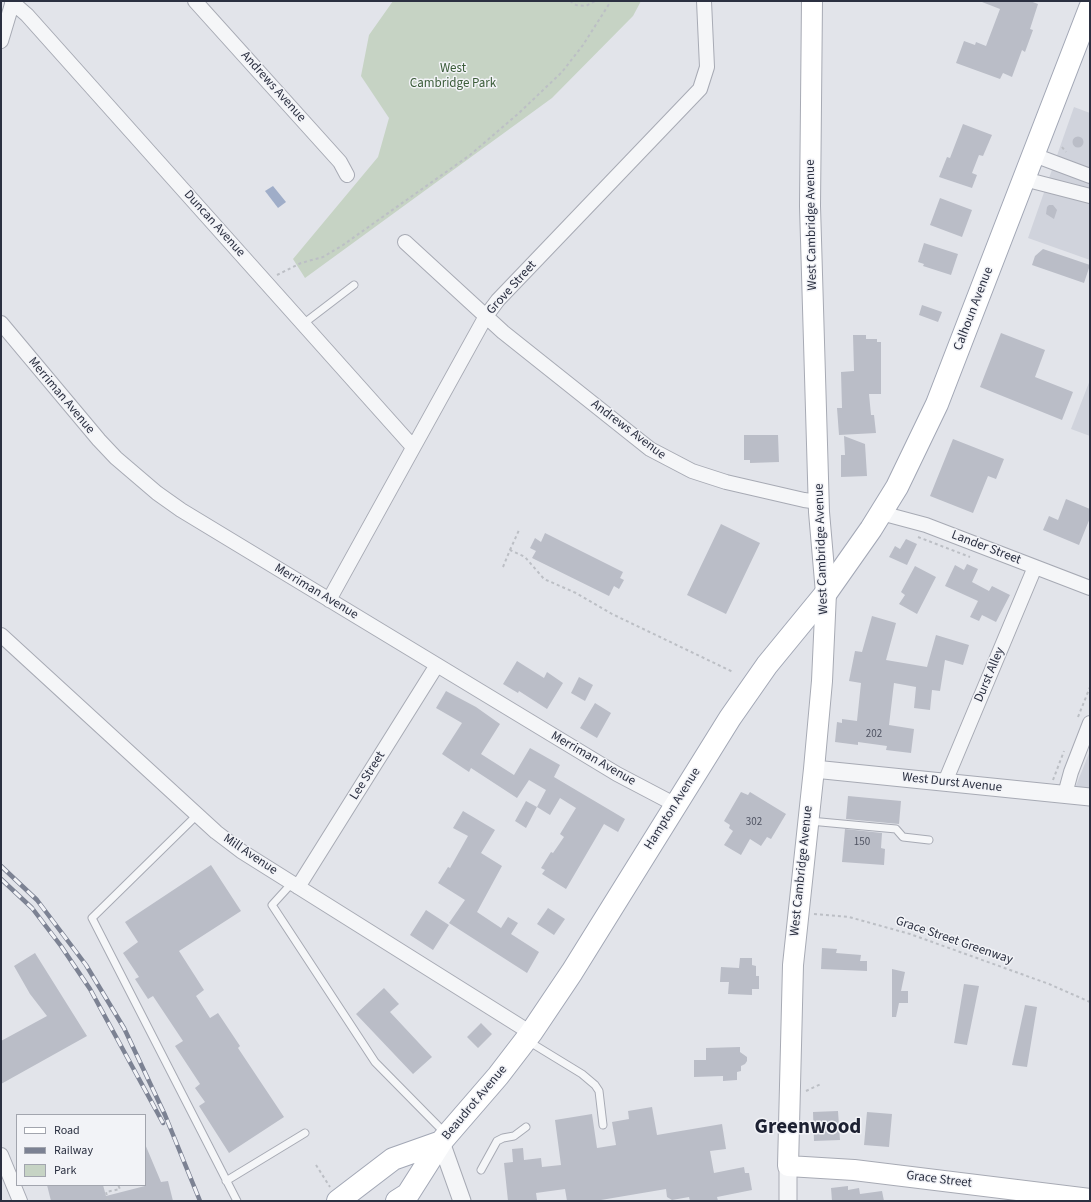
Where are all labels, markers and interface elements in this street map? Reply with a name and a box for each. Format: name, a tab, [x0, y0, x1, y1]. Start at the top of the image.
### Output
street label: Andrews Avenue	[237, 48, 309, 126]
park label: West Cambridge Park	[410, 61, 496, 92]
street label: West Cambridge Avenue	[803, 159, 821, 291]
street label: Duncan Avenue	[180, 187, 248, 261]
street label: Grove Street	[484, 258, 540, 318]
street label: Calhoun Avenue	[951, 265, 997, 353]
street label: Merriman Avenue	[24, 355, 98, 437]
street label: Andrews Avenue	[587, 397, 669, 463]
street label: West Cambridge Avenue	[812, 483, 832, 615]
street label: Lander Street	[949, 528, 1023, 568]
street label: Merriman Avenue	[271, 561, 361, 623]
street label: Durst Alley	[971, 645, 1009, 705]
street label: Merriman Avenue	[548, 728, 638, 790]
house number: 202	[866, 728, 882, 742]
street label: Lee Street	[347, 749, 389, 803]
street label: Hampton Avenue	[642, 765, 704, 853]
street label: West Durst Avenue	[901, 770, 1003, 796]
street label: West Cambridge Avenue	[787, 805, 817, 937]
house number: 302	[746, 816, 762, 830]
street label: Mill Avenue	[220, 831, 280, 879]
house number: 150	[854, 836, 870, 850]
street label: Grace Street Greenway	[893, 914, 1015, 968]
street label: Beaudrot Avenue	[439, 1062, 511, 1144]
legend	[16, 1114, 146, 1186]
district label: Greenwood	[755, 1115, 861, 1141]
text: Road	[54, 1122, 80, 1139]
text: Railway	[54, 1142, 93, 1159]
text: Park	[54, 1162, 76, 1179]
street label: Grace Street	[905, 1168, 973, 1192]

